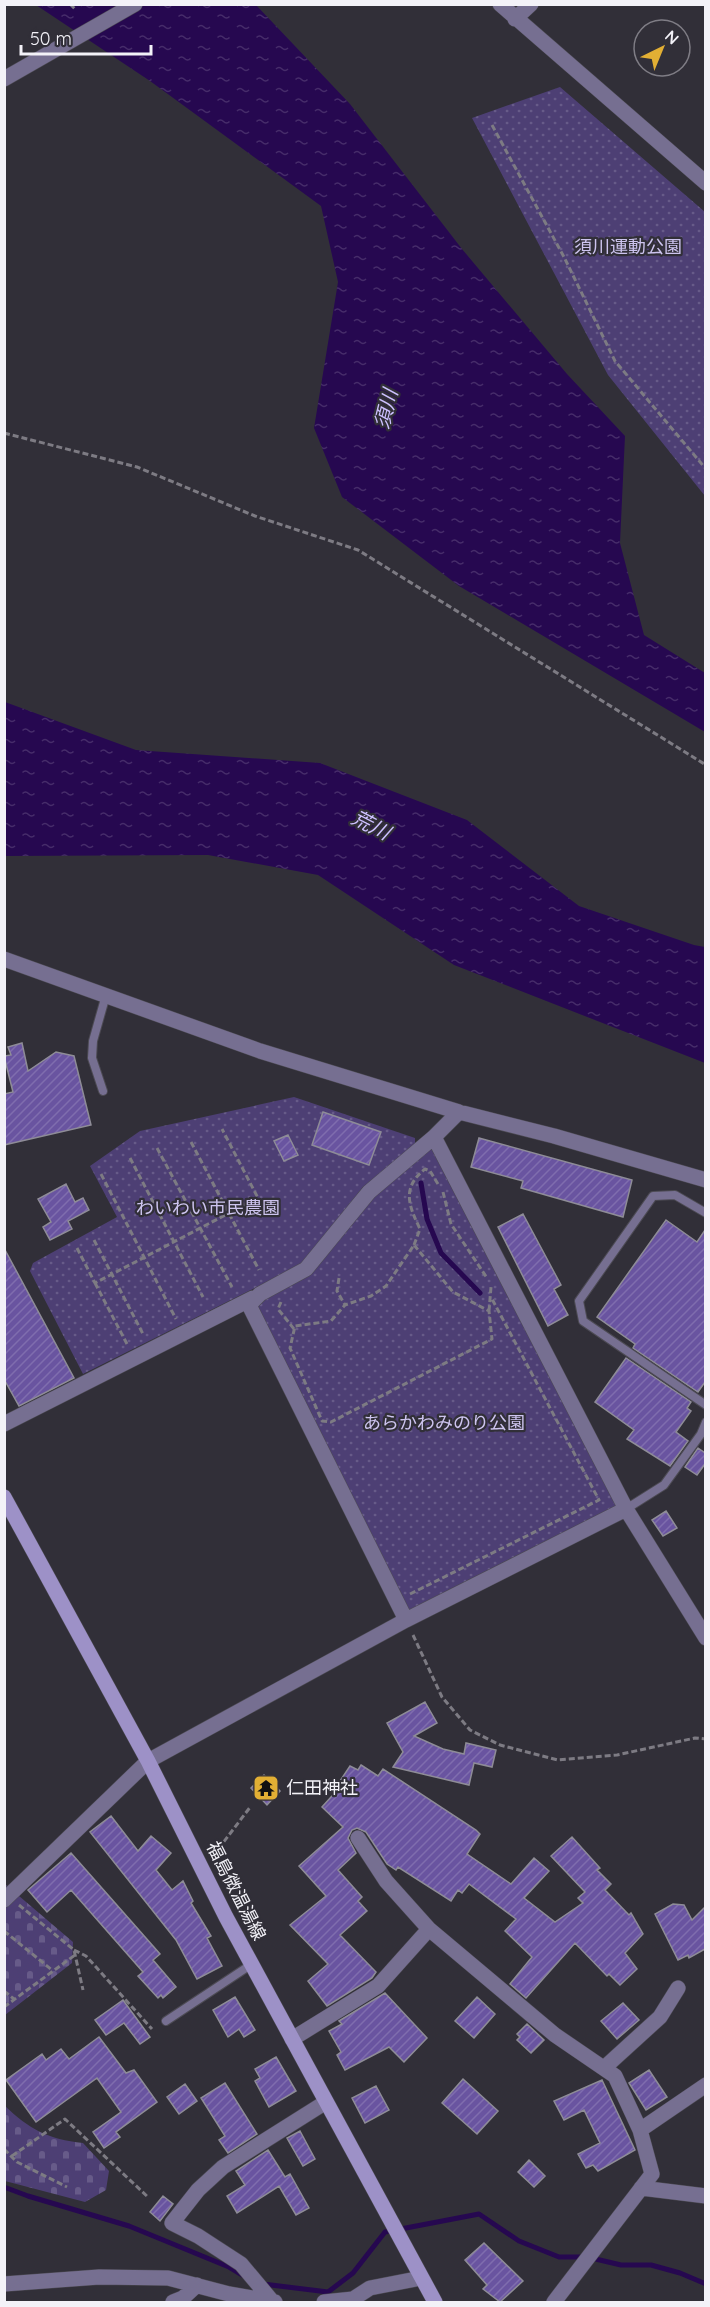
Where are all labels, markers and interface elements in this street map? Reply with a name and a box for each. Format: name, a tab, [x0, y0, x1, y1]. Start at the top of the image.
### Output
scale bar	[21, 18, 152, 56]
north arrow	[632, 18, 692, 78]
text: N	[661, 26, 683, 48]
text: 50 m	[30, 27, 72, 50]
park label: 須川運動公園	[574, 235, 682, 258]
water label: 須川	[369, 385, 403, 431]
water label: 荒川	[348, 804, 397, 846]
park label: わいわい市民農園	[136, 1196, 280, 1219]
park label: あらかわみのり公園	[363, 1411, 525, 1434]
temple icon: 仁田神社	[251, 1773, 281, 1803]
place label: 仁田神社	[286, 1776, 358, 1799]
street label: 福島微温湯線	[202, 1837, 271, 1944]

